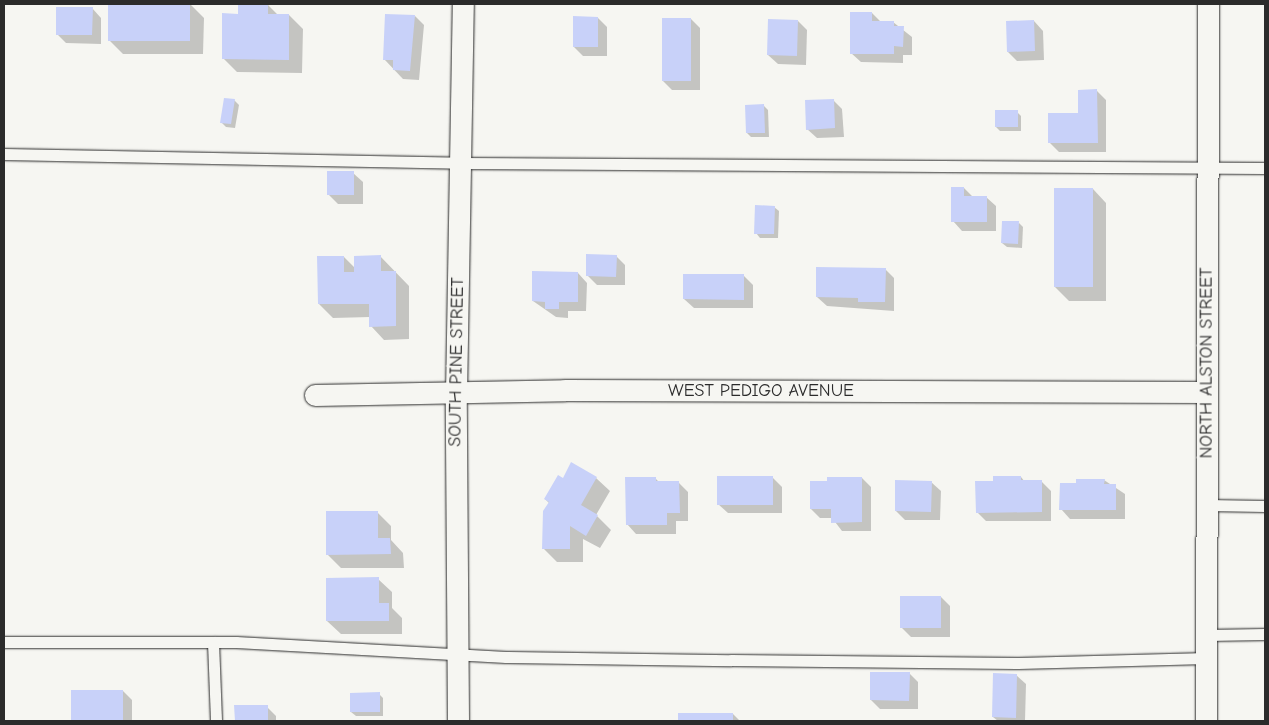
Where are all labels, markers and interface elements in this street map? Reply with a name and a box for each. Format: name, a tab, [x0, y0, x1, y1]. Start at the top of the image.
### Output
street label: NORTH ALSTON STREET	[1196, 268, 1218, 458]
street label: SOUTH PINE STREET	[445, 277, 469, 447]
street label: WEST PEDIGO AVENUE	[668, 380, 854, 402]

